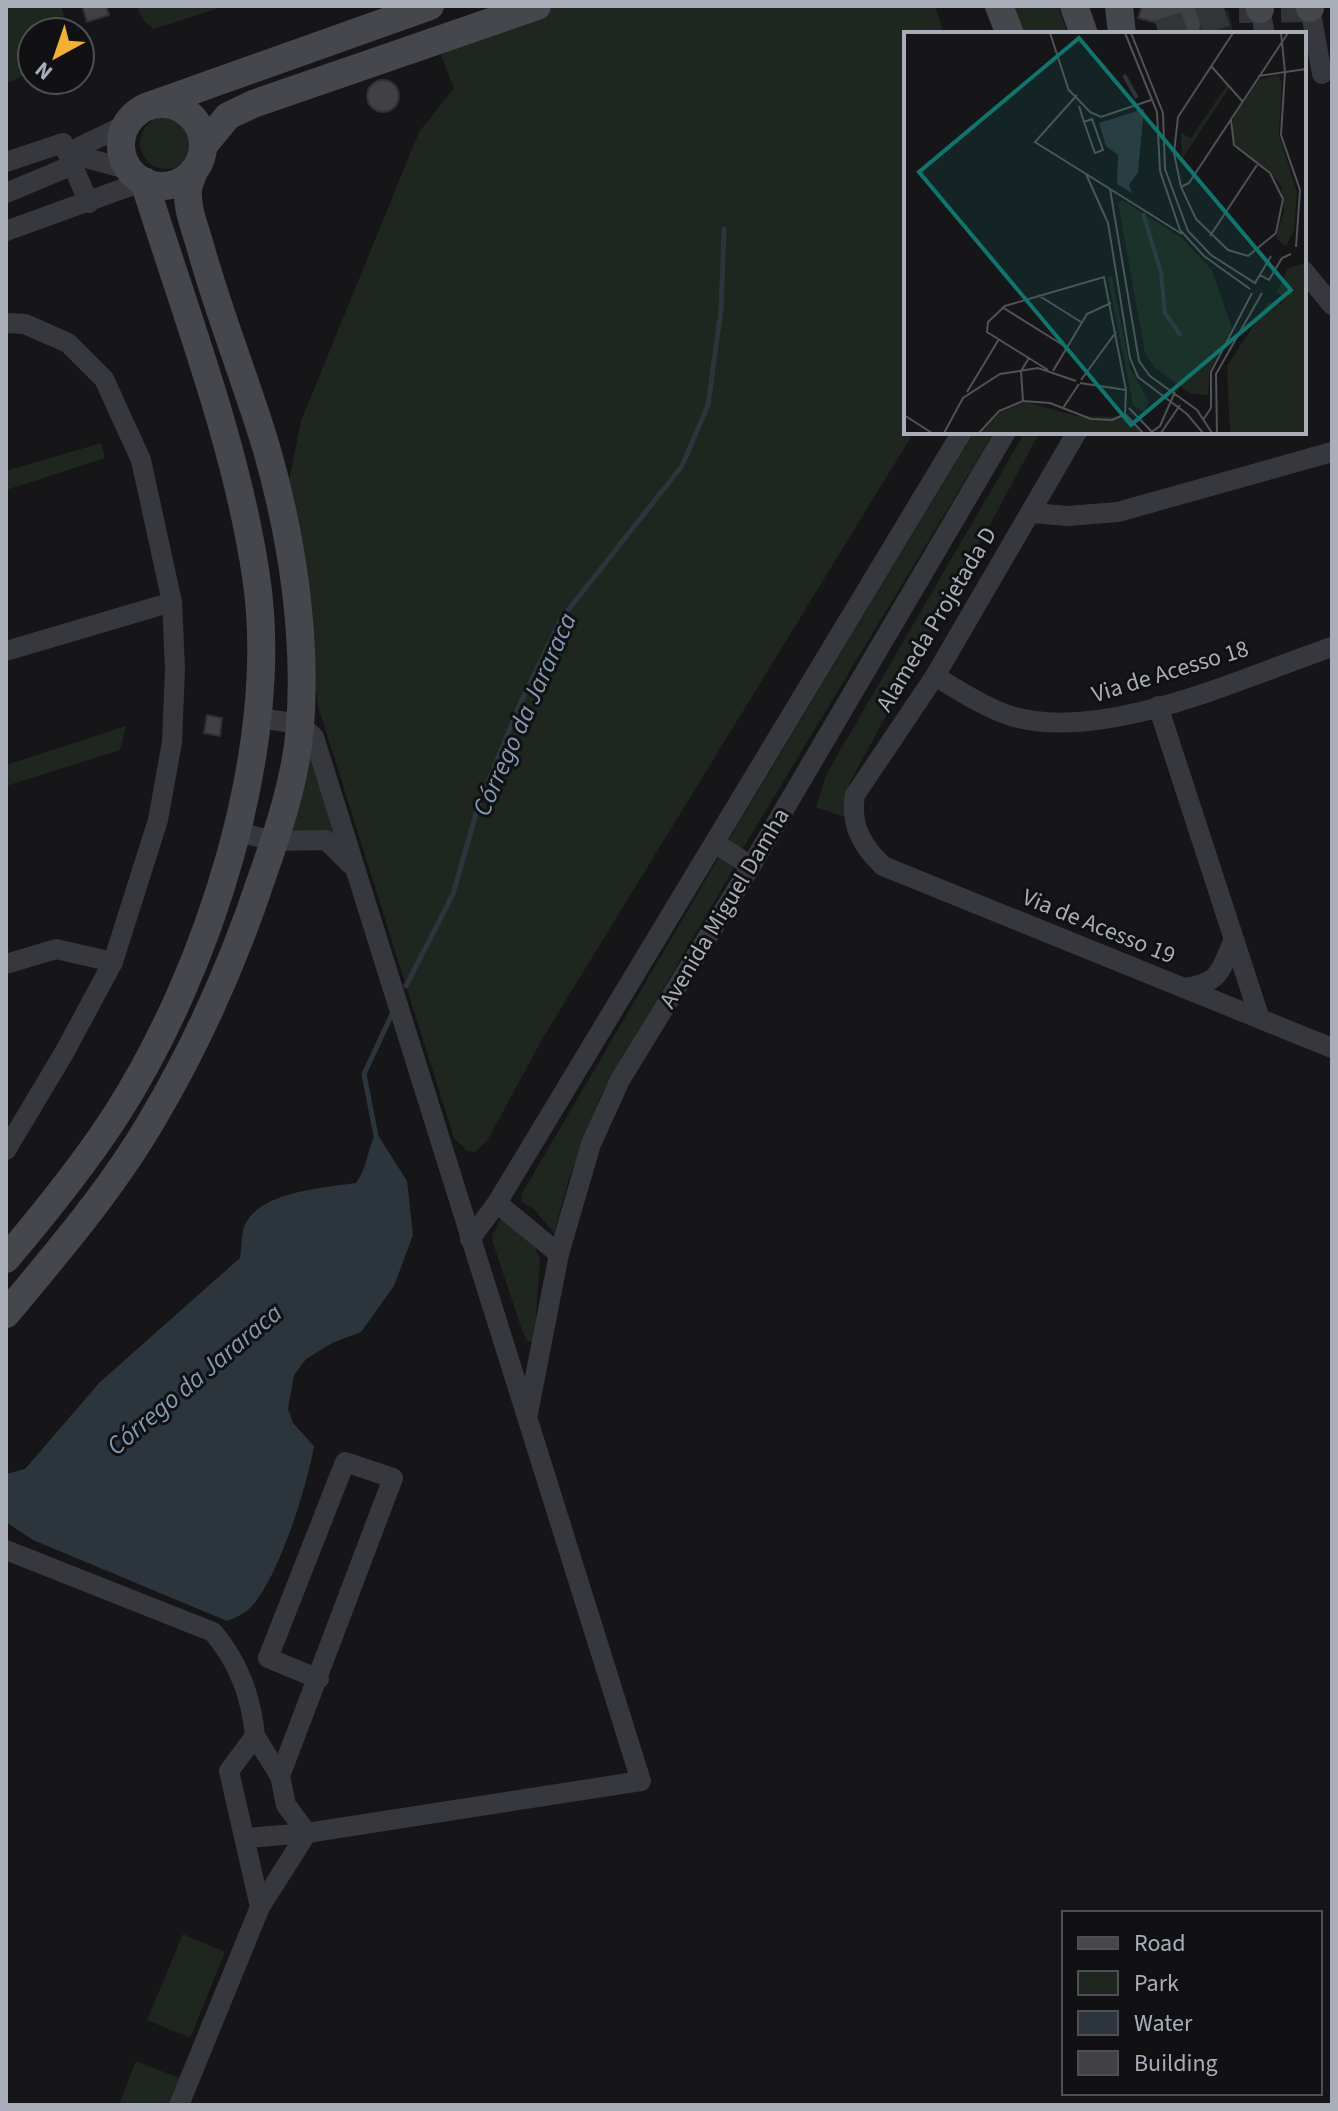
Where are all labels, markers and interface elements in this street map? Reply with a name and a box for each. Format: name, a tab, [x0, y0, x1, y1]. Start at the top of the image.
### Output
north arrow	[16, 16, 96, 96]
inset map	[904, 32, 1306, 434]
text: N	[28, 54, 60, 88]
street label: Alameda Projetada D	[867, 520, 1006, 718]
water label: Córrego da Jararaca	[463, 607, 586, 822]
street label: Via de Acesso 18	[1087, 631, 1253, 712]
street label: Avenida Miguel Damha	[651, 801, 798, 1015]
street label: Via de Acesso 19	[1017, 880, 1181, 973]
water label: Córrego da Jararaca	[99, 1295, 290, 1464]
legend	[1062, 1911, 1322, 2095]
text: Road	[1134, 1926, 1186, 1961]
text: Park	[1134, 1966, 1179, 2001]
text: Water	[1134, 2006, 1193, 2041]
text: Building	[1134, 2046, 1218, 2081]

